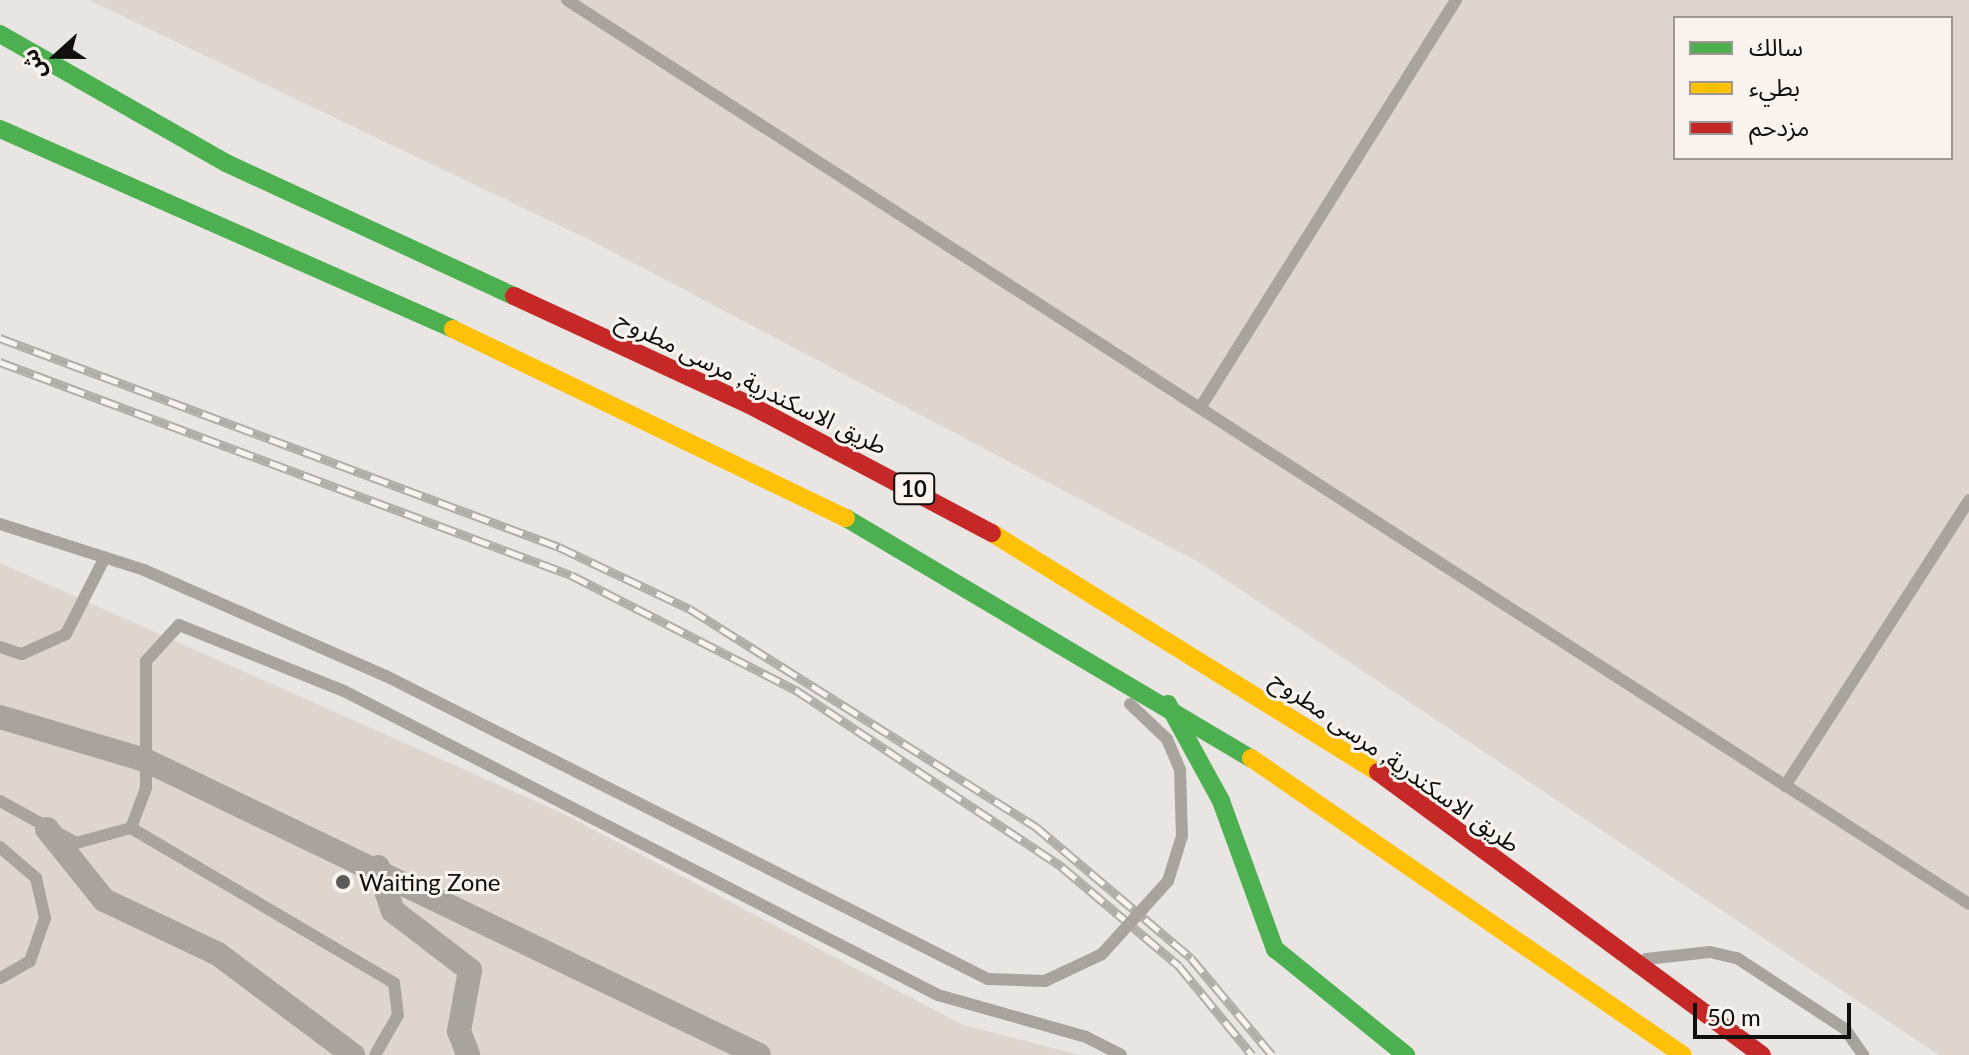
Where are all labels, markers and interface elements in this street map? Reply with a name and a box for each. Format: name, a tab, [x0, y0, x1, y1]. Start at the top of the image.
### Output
north arrow	[16, 16, 96, 96]
legend	[1673, 16, 1953, 160]
text: سالك	[1749, 32, 1803, 61]
text: ش	[15, 46, 51, 84]
text: بطيء	[1749, 72, 1800, 101]
text: مزدحم	[1749, 112, 1809, 141]
street label: طريق الاسكندرية, مرسى مطروح	[612, 304, 892, 460]
road number: 10	[892, 471, 936, 507]
street label: طريق الاسكندرية, مرسى مطروح	[1266, 664, 1526, 858]
place label: Waiting Zone	[359, 868, 501, 896]
marker: Waiting Zone	[334, 873, 352, 891]
scale bar	[1697, 987, 1855, 1037]
text: 50 m	[1707, 1002, 1761, 1031]

